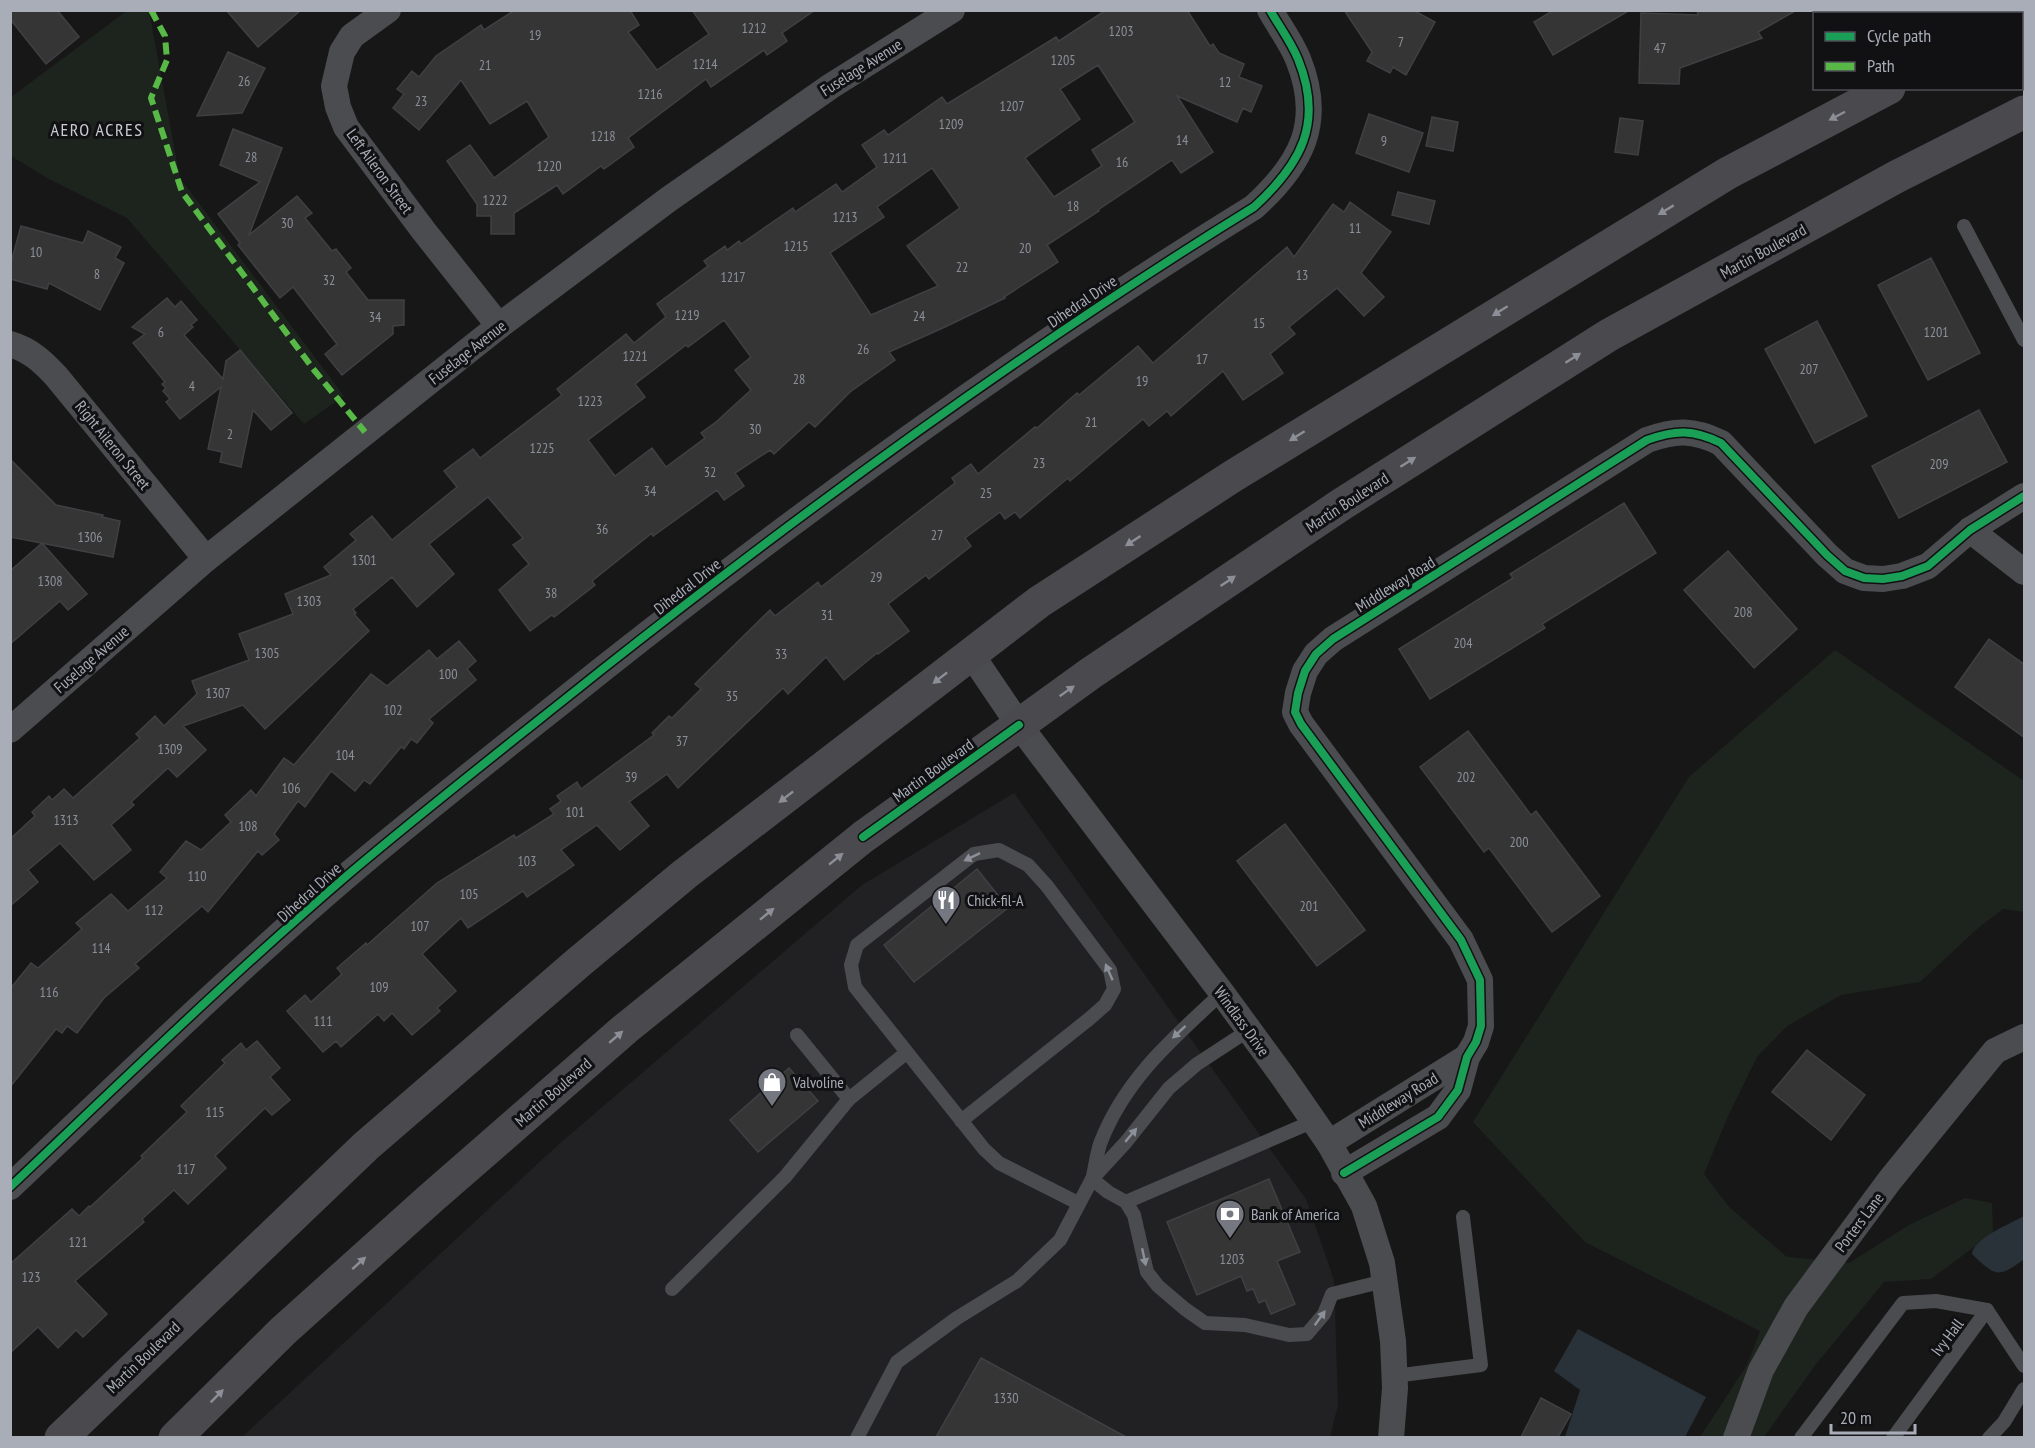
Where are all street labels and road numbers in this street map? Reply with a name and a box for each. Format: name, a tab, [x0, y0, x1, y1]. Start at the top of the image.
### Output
street label: Fuselage Avenue	[816, 34, 906, 100]
street label: Left Aileron Street	[343, 125, 418, 218]
street label: Martin Boulevard	[1717, 219, 1809, 283]
street label: Dihedral Drive	[1043, 270, 1121, 332]
street label: Fuselage Avenue	[424, 316, 510, 388]
street label: Right Aileron Street	[71, 396, 155, 494]
street label: Martin Boulevard	[1302, 468, 1392, 536]
street label: Middleway Road	[1352, 552, 1438, 616]
street label: Dihedral Drive	[650, 554, 724, 618]
street label: Fuselage Avenue	[49, 621, 133, 697]
street label: Martin Boulevard	[889, 734, 977, 806]
street label: Dihedral Drive	[273, 858, 345, 926]
street label: Windlass Drive	[1210, 982, 1274, 1060]
street label: Martin Boulevard	[511, 1053, 595, 1131]
street label: Middleway Road	[1355, 1068, 1441, 1132]
street label: Porters Lane	[1830, 1188, 1888, 1256]
street label: Ivy Hall	[1927, 1314, 1968, 1360]
street label: Martin Boulevard	[102, 1317, 184, 1397]

